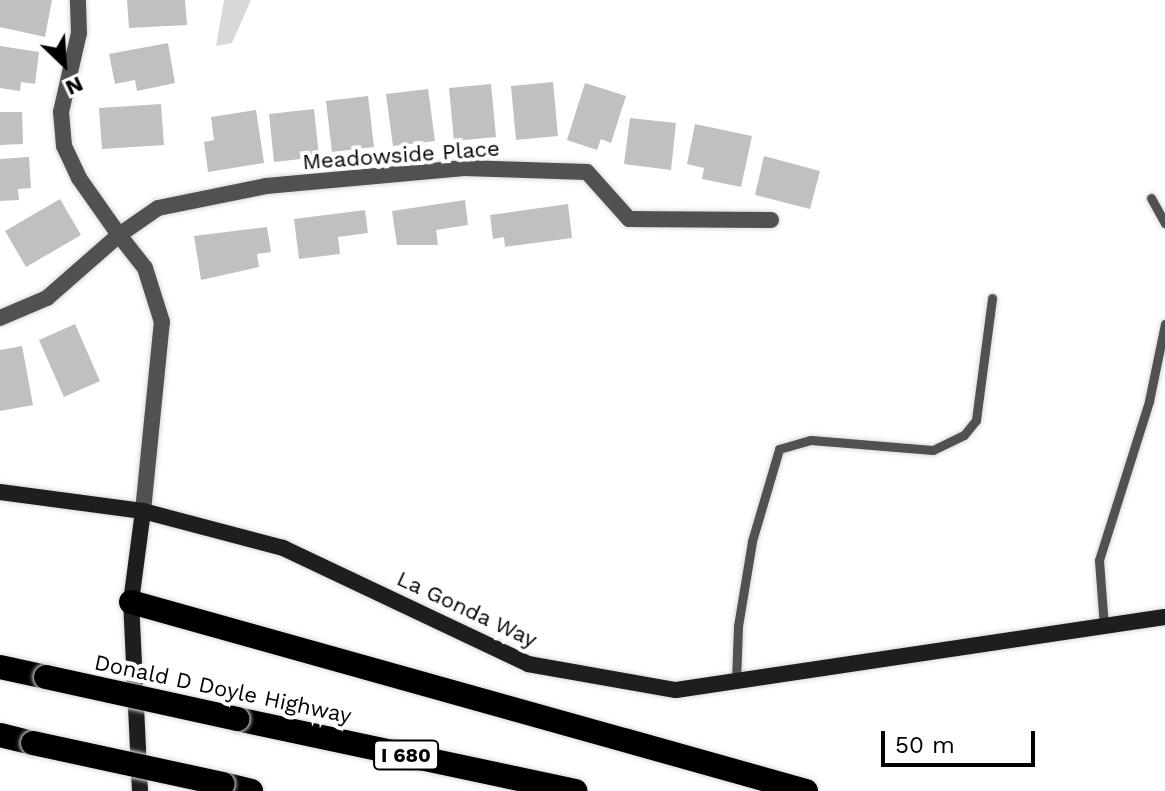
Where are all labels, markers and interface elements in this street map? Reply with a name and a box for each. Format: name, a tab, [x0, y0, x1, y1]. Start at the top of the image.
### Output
north arrow	[24, 24, 104, 104]
text: N	[62, 71, 87, 101]
street label: Meadowside Place	[302, 135, 500, 175]
street label: La Gonda Way	[392, 565, 542, 653]
street label: Donald D Doyle Highway	[92, 649, 354, 729]
scale bar	[885, 715, 1039, 765]
text: 50 m	[895, 731, 955, 759]
road number: I 680	[372, 739, 440, 771]

